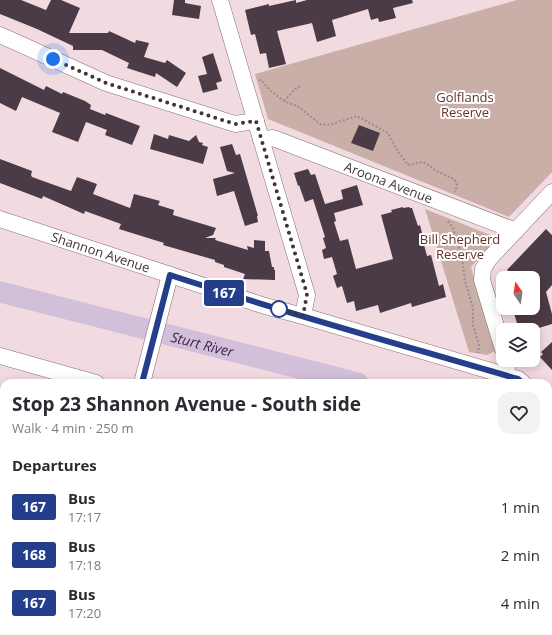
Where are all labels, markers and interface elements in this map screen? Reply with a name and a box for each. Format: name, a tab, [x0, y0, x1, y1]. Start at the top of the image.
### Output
your location	[43, 49, 63, 69]
park label: Golflands Reserve	[436, 88, 494, 121]
street label: Aroona Avenue	[342, 157, 435, 207]
street label: Shannon Avenue	[49, 227, 152, 277]
park label: Bill Shepherd Reserve	[420, 230, 500, 263]
north arrow	[496, 271, 540, 315]
map controls	[496, 271, 540, 367]
line badge: 167	[201, 280, 247, 306]
text: 167	[212, 283, 236, 302]
unlabelled marker	[270, 300, 288, 318]
button: layers	[496, 323, 540, 367]
water label: Sturt River	[169, 326, 236, 361]
text: Stop 23 Shannon Avenue - South side	[12, 391, 361, 417]
button: heart	[498, 392, 540, 434]
text: Walk · 4 min · 250 m	[12, 419, 134, 437]
text: Departures	[12, 455, 97, 475]
text: Bus	[68, 488, 95, 508]
text: 167	[22, 497, 46, 516]
text: 1 min	[501, 497, 540, 517]
text: 17:17	[68, 508, 101, 526]
text: Bus	[68, 536, 95, 556]
text: 168	[22, 545, 46, 564]
text: 2 min	[501, 545, 540, 565]
text: 17:18	[68, 556, 101, 574]
text: Bus	[68, 584, 95, 604]
text: 167	[22, 593, 46, 612]
text: 4 min	[501, 593, 540, 613]
text: 17:20	[68, 604, 101, 622]

